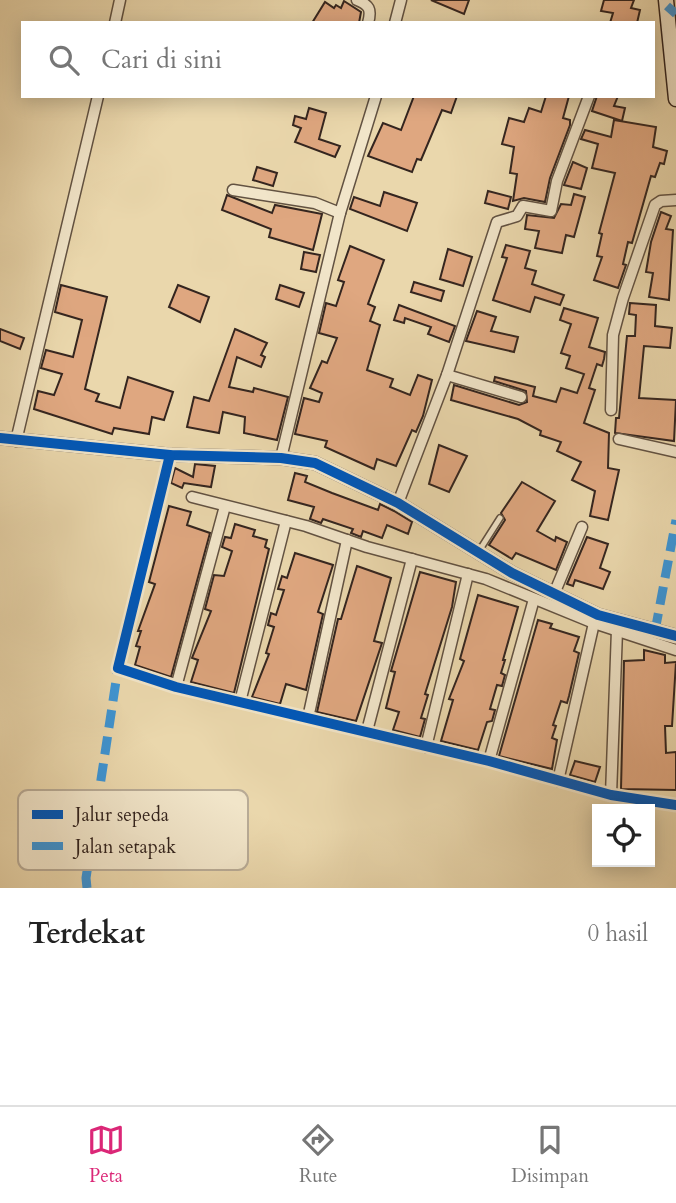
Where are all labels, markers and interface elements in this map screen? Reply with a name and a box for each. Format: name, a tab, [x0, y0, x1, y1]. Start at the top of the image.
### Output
search box	[21, 21, 655, 98]
icon: search	[45, 41, 83, 79]
text: Cari di sini	[101, 42, 222, 77]
legend	[18, 790, 248, 870]
text: Jalur sepeda	[72, 802, 169, 828]
map controls	[592, 804, 655, 867]
button: locate	[592, 804, 655, 867]
text: Jalan setapak	[72, 834, 177, 860]
text: Terdekat	[28, 913, 145, 954]
text: 0 hasil	[587, 918, 648, 949]
tab: Peta	[87, 1121, 125, 1189]
tab: Rute	[299, 1121, 337, 1189]
tab: Disimpan	[511, 1121, 589, 1189]

